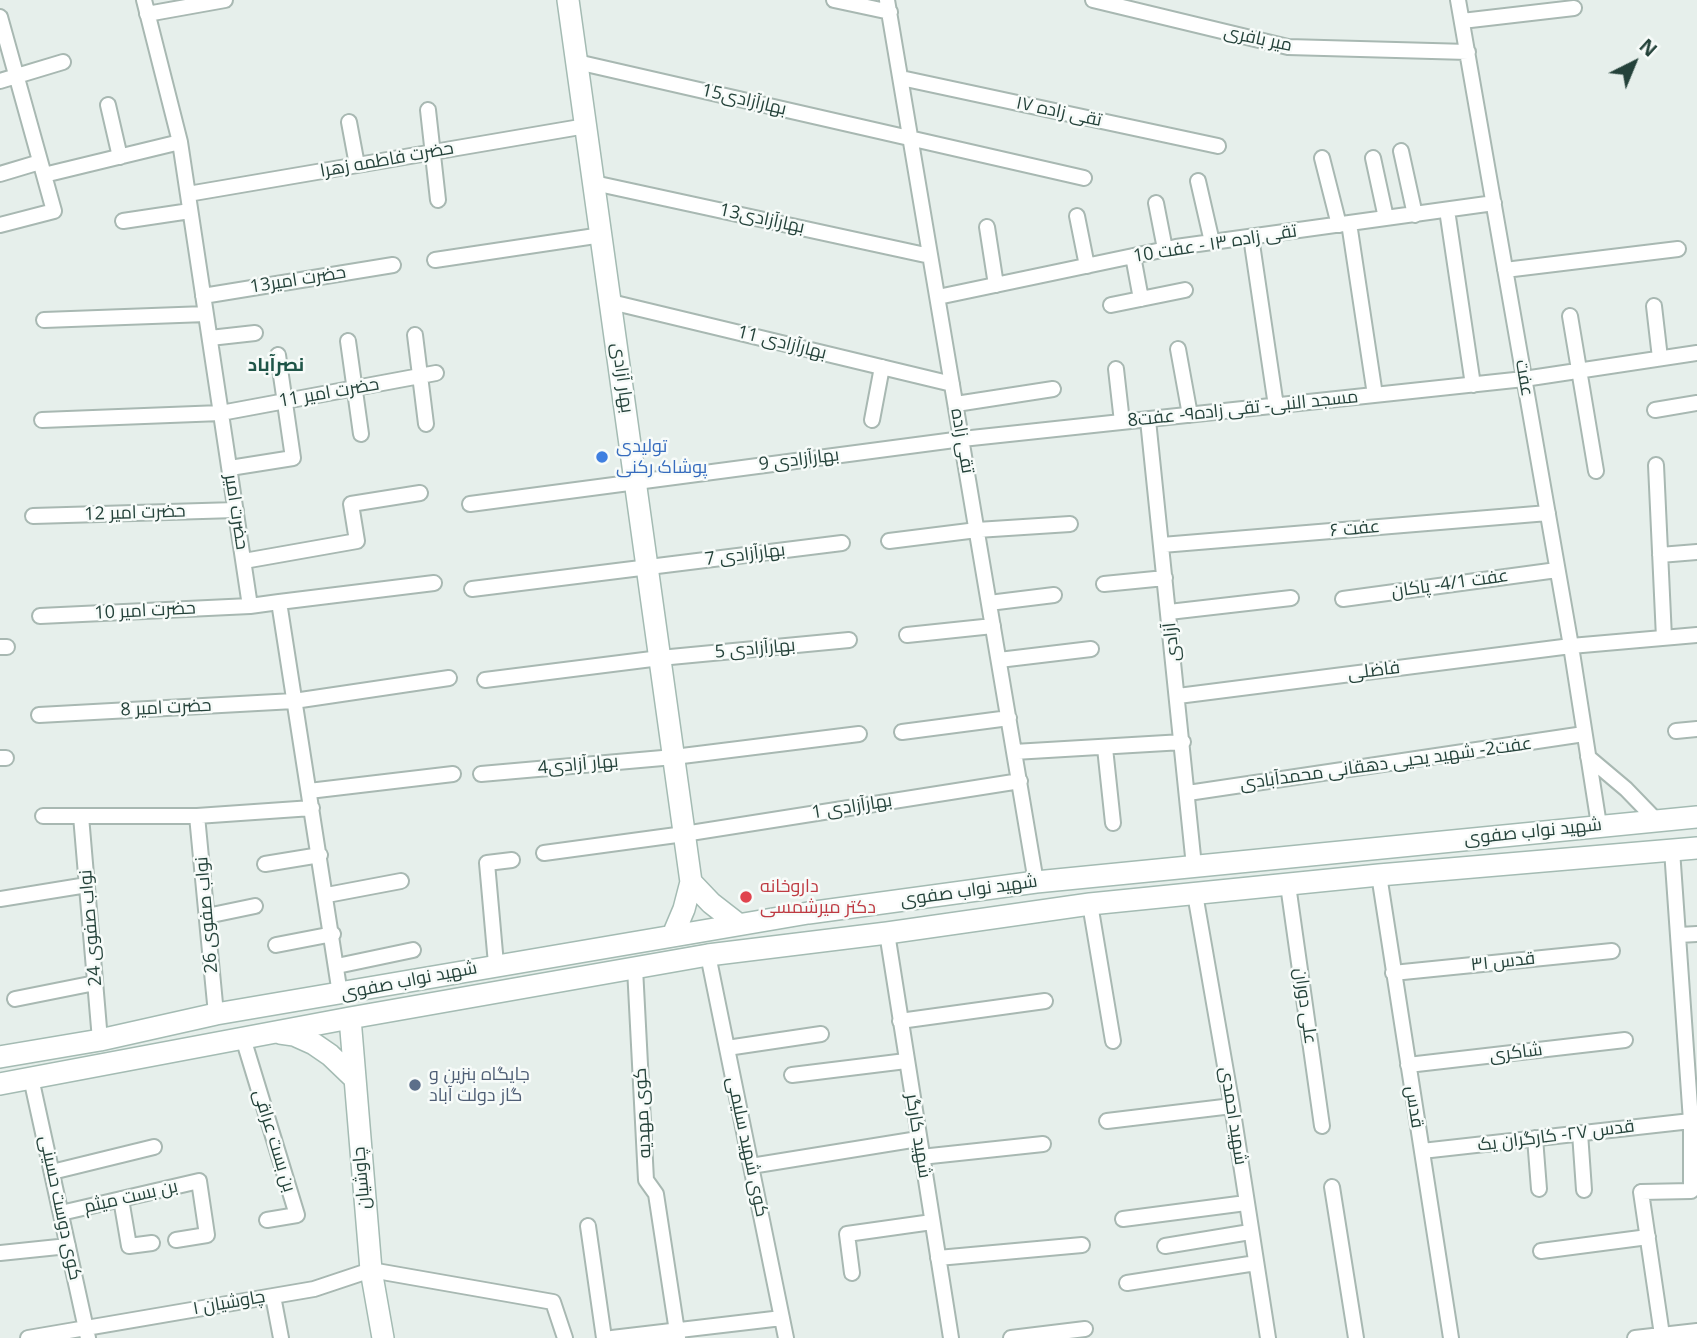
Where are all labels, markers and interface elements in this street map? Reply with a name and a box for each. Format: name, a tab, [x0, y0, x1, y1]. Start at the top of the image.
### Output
street label: میر بافری	[1222, 21, 1294, 57]
north arrow	[1599, 28, 1669, 98]
text: N	[1634, 33, 1663, 62]
street label: بهارآزادی15	[699, 80, 789, 120]
street label: تقی زاده ۱۷	[1014, 92, 1104, 132]
street label: حضرت فاطمه زهرا	[319, 138, 455, 182]
street label: بهارآزادی13	[717, 199, 807, 239]
street label: تقی زاده ۱۳ - عفت 10	[1132, 220, 1298, 268]
street label: حضرت امیر13	[249, 262, 347, 298]
street label: بهارآزادی 11	[735, 321, 829, 365]
street label: بهار آزادی	[606, 342, 638, 414]
district label: نصرآباد	[248, 355, 304, 377]
street label: عفت	[1510, 358, 1538, 398]
street label: حضرت امیر 11	[277, 374, 381, 412]
street label: مسجد النبی- تقی زاده۹- عفت8	[1127, 386, 1359, 432]
street label: تقی زاده	[946, 407, 978, 475]
place label: تولیدی پوشاک رکنی	[616, 436, 707, 478]
street label: بهارآزادی 9	[758, 444, 840, 476]
marker: تولیدی پوشاک رکنی	[594, 449, 610, 465]
street label: حضرت امیر	[219, 473, 253, 551]
street label: حضرت امیر 12	[84, 500, 186, 526]
street label: عفت ۶	[1329, 516, 1381, 542]
street label: بهارآزادی 7	[704, 539, 786, 571]
street label: عفت 4/1- پاکان	[1390, 565, 1510, 603]
street label: حضرت امیر 10	[94, 598, 196, 624]
street label: آزادی	[1159, 621, 1185, 663]
street label: بهارآزادی 5	[714, 635, 796, 663]
street label: فاضلی	[1347, 657, 1401, 685]
street label: حضرت امیر 8	[120, 695, 212, 721]
street label: عفت2- شهید یحیی دهقانی محمدآبادی	[1239, 733, 1533, 795]
street label: بهار آزادی4	[537, 751, 619, 779]
street label: بهارآزادی 1	[810, 790, 894, 824]
street label: شهید نواب صفوی	[1463, 814, 1603, 850]
street label: نواب صفوی 26	[191, 856, 223, 974]
street label: نواب صفوی 24	[75, 869, 107, 987]
street label: شهید نواب صفوی	[899, 871, 1039, 911]
place label: داروخانه دکتر میرشمسی	[760, 876, 876, 918]
marker: داروخانه دکتر میرشمسی	[738, 889, 754, 905]
street label: قدس ۳۱	[1470, 948, 1536, 976]
street label: شهید نواب صفوی	[339, 957, 479, 1005]
street label: علی دوران	[1289, 966, 1321, 1046]
street label: شاکری	[1488, 1039, 1544, 1067]
place label: جایگاه بنزین و گاز دولت آباد	[429, 1064, 530, 1106]
street label: شهید احمدی	[1215, 1065, 1251, 1167]
street label: کوی مهدیه	[630, 1067, 656, 1159]
street label: کوی شهید سلیمی	[722, 1075, 772, 1219]
marker: جایگاه بنزین و گاز دولت آباد	[407, 1077, 423, 1093]
street label: قدس	[1400, 1084, 1428, 1130]
street label: بن بست عراقی	[248, 1087, 300, 1195]
street label: شهید کارگر	[901, 1092, 935, 1180]
street label: قدس ۲۷- کارگران یک	[1476, 1116, 1636, 1156]
street label: کوی دوست حسینی	[34, 1134, 86, 1282]
street label: چاوشیان	[349, 1146, 375, 1210]
street label: بن بست میثم	[82, 1176, 180, 1218]
street label: چاوشیان ۱	[191, 1286, 267, 1320]

